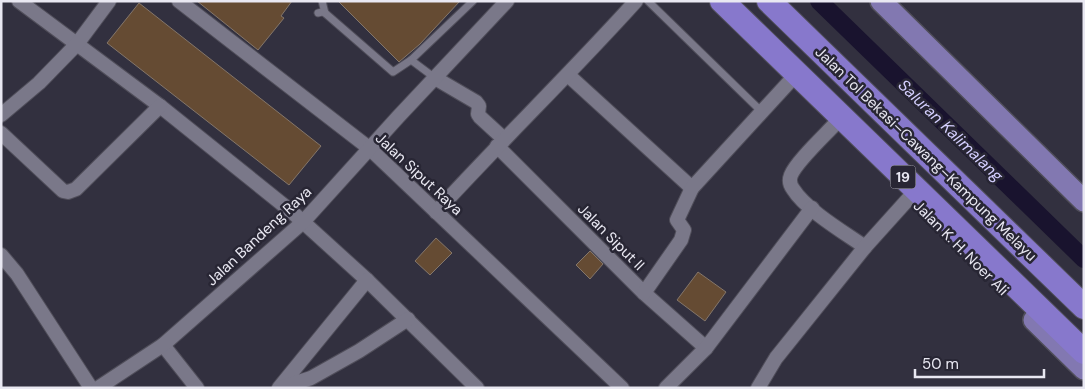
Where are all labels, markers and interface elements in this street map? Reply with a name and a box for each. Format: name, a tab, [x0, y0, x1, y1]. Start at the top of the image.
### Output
street label: Jalan Tol Bekasi–Cawang–Kampung Melayu	[811, 42, 1041, 266]
water label: Saluran Kalimalang	[894, 75, 1008, 187]
street label: Jalan Siput Raya	[371, 128, 467, 220]
road number: 19	[890, 166, 916, 188]
street label: Jalan Bandeng Raya	[202, 182, 316, 290]
street label: Jalan K. H. Noer Ali	[909, 196, 1013, 300]
street label: Jalan Siput II	[573, 199, 649, 275]
scale bar	[915, 346, 1044, 378]
text: 50 m	[922, 354, 959, 374]

